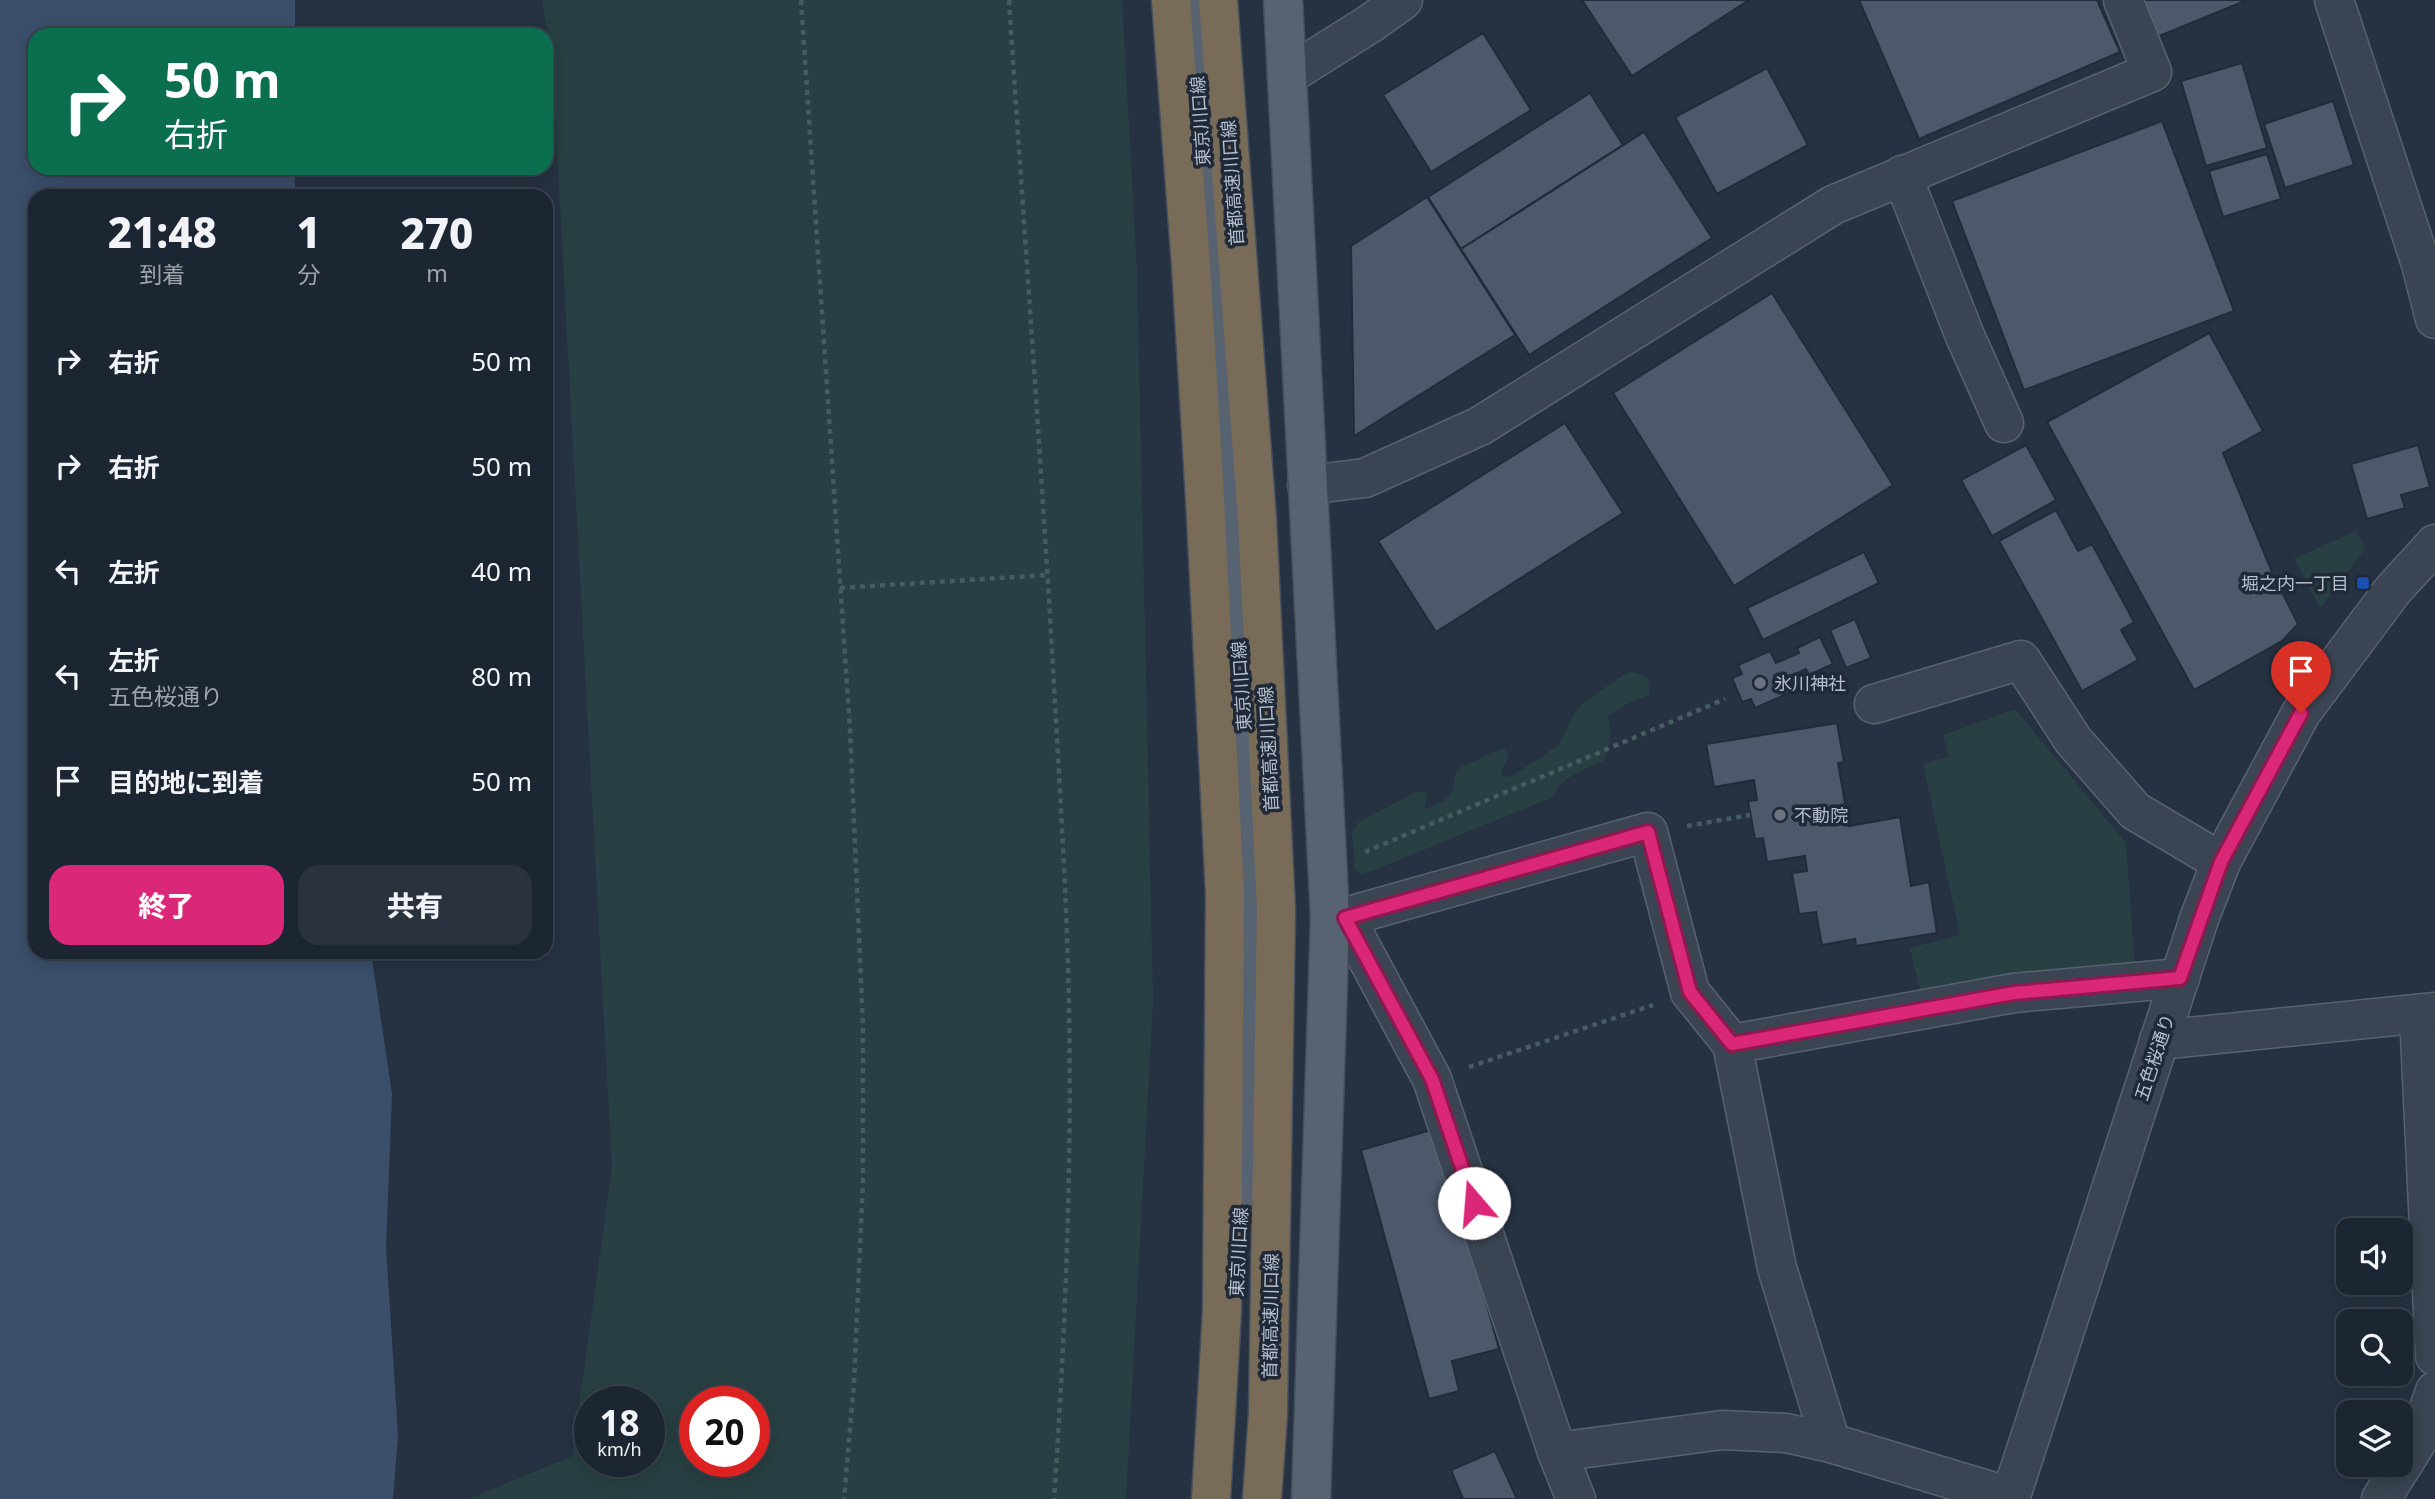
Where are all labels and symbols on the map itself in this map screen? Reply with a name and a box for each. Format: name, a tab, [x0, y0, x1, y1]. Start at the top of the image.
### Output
street label: 東京川口線	[1185, 75, 1215, 167]
street label: 首都高速川口線	[1216, 119, 1248, 247]
place label: 堀之内一丁目	[2241, 571, 2349, 595]
marker: 堀之内一丁目	[2355, 575, 2371, 591]
street label: 東京川口線	[1226, 640, 1256, 732]
pin	[2271, 641, 2331, 713]
place label: 氷川神社	[1774, 671, 1846, 695]
marker: 氷川神社	[1752, 675, 1768, 691]
street label: 首都高速川口線	[1253, 685, 1283, 813]
place label: 不動院	[1794, 803, 1848, 827]
marker: 不動院	[1772, 807, 1788, 823]
street label: 五色桜通り	[2129, 1010, 2179, 1104]
position arrow	[1437, 1166, 1511, 1240]
street label: 東京川口線	[1224, 1206, 1252, 1298]
street label: 首都高速川口線	[1257, 1253, 1283, 1379]
speed limit sign: 20	[679, 1386, 770, 1477]

